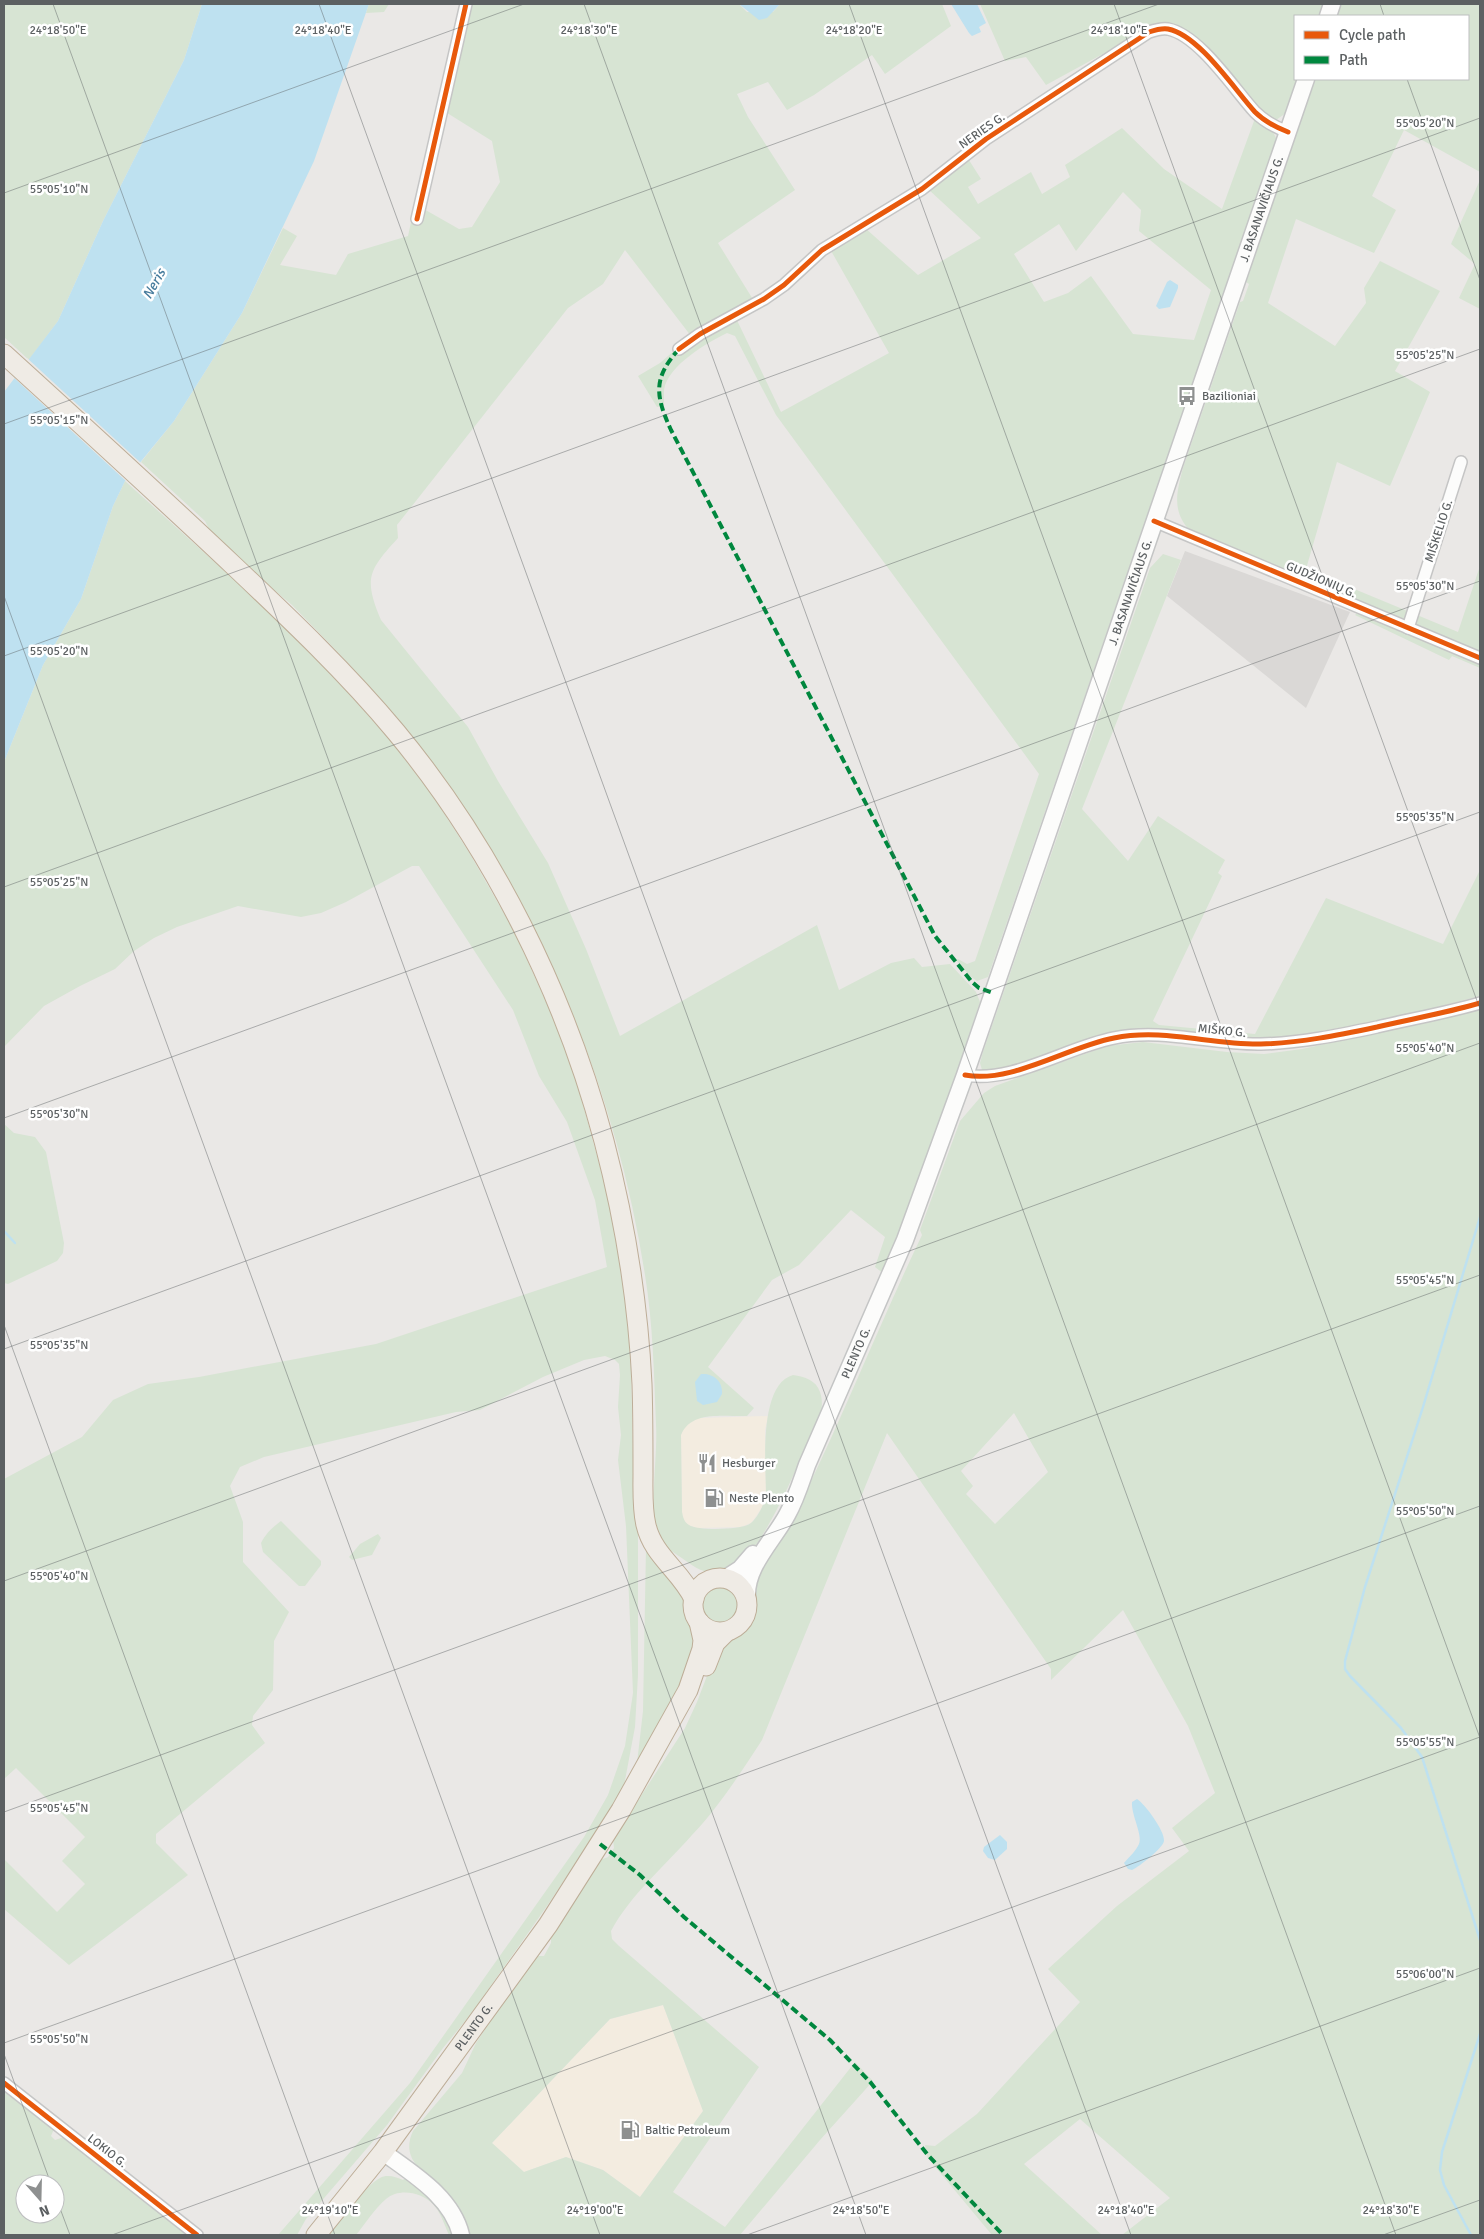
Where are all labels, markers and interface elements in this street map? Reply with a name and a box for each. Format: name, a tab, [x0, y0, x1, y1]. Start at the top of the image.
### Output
legend	[1294, 15, 1469, 80]
text: 24°18'50"E	[29, 23, 87, 38]
text: 24°18'40"E	[294, 23, 352, 38]
text: 24°18'30"E	[560, 23, 618, 38]
text: 24°18'20"E	[825, 23, 883, 38]
text: 24°18'10"E	[1090, 23, 1148, 38]
text: Cycle path	[1339, 26, 1406, 44]
text: Path	[1339, 51, 1368, 69]
street label: NERIES G.	[956, 110, 1008, 152]
text: 55°05'20"N	[1396, 116, 1454, 131]
street label: J. BASANAVIČIAUS G.	[1236, 154, 1287, 264]
text: 55°05'10"N	[30, 182, 88, 197]
water label: Neris	[139, 264, 170, 302]
text: 55°05'25"N	[1396, 348, 1454, 363]
bus stop icon: Bazilioniai	[1176, 385, 1198, 407]
place label: Bazilioniai	[1202, 389, 1256, 404]
text: 55°05'15"N	[30, 413, 88, 428]
street label: MIŠKELIO G.	[1422, 498, 1456, 564]
street label: J. BASANAVIČIAUS G.	[1105, 537, 1155, 647]
street label: GUDŽIONIŲ G.	[1284, 559, 1358, 601]
text: 55°05'30"N	[1396, 579, 1454, 594]
text: 55°05'20"N	[30, 644, 88, 659]
text: 55°05'35"N	[1396, 810, 1454, 825]
text: 55°05'25"N	[30, 875, 88, 890]
street label: MIŠKO G.	[1197, 1021, 1247, 1041]
text: 55°05'40"N	[1396, 1041, 1454, 1056]
text: 55°05'30"N	[30, 1107, 88, 1122]
text: 55°05'45"N	[1396, 1273, 1454, 1288]
street label: PLENTO G.	[838, 1325, 874, 1381]
text: 55°05'35"N	[30, 1338, 88, 1353]
restaurant icon: Hesburger	[696, 1452, 718, 1474]
place label: Hesburger	[722, 1456, 776, 1471]
fuel station icon: Neste Plento	[703, 1487, 725, 1509]
place label: Neste Plento	[729, 1491, 794, 1506]
text: 55°05'50"N	[1396, 1504, 1454, 1519]
text: 55°05'40"N	[30, 1569, 88, 1584]
text: 55°05'55"N	[1396, 1735, 1454, 1750]
text: 55°05'45"N	[30, 1801, 88, 1816]
text: 55°06'00"N	[1396, 1967, 1454, 1982]
street label: PLENTO G.	[452, 2001, 496, 2054]
text: 55°05'50"N	[30, 2032, 88, 2047]
fuel station icon: Baltic Petroleum	[619, 2119, 641, 2141]
place label: Baltic Petroleum	[645, 2123, 730, 2138]
street label: LOKIO G.	[84, 2131, 130, 2171]
north arrow	[15, 2174, 65, 2224]
text: N	[37, 2201, 52, 2220]
text: 24°19'10"E	[301, 2203, 359, 2218]
text: 24°19'00"E	[566, 2203, 624, 2218]
text: 24°18'50"E	[832, 2203, 890, 2218]
text: 24°18'40"E	[1097, 2203, 1155, 2218]
text: 24°18'30"E	[1362, 2203, 1420, 2218]

